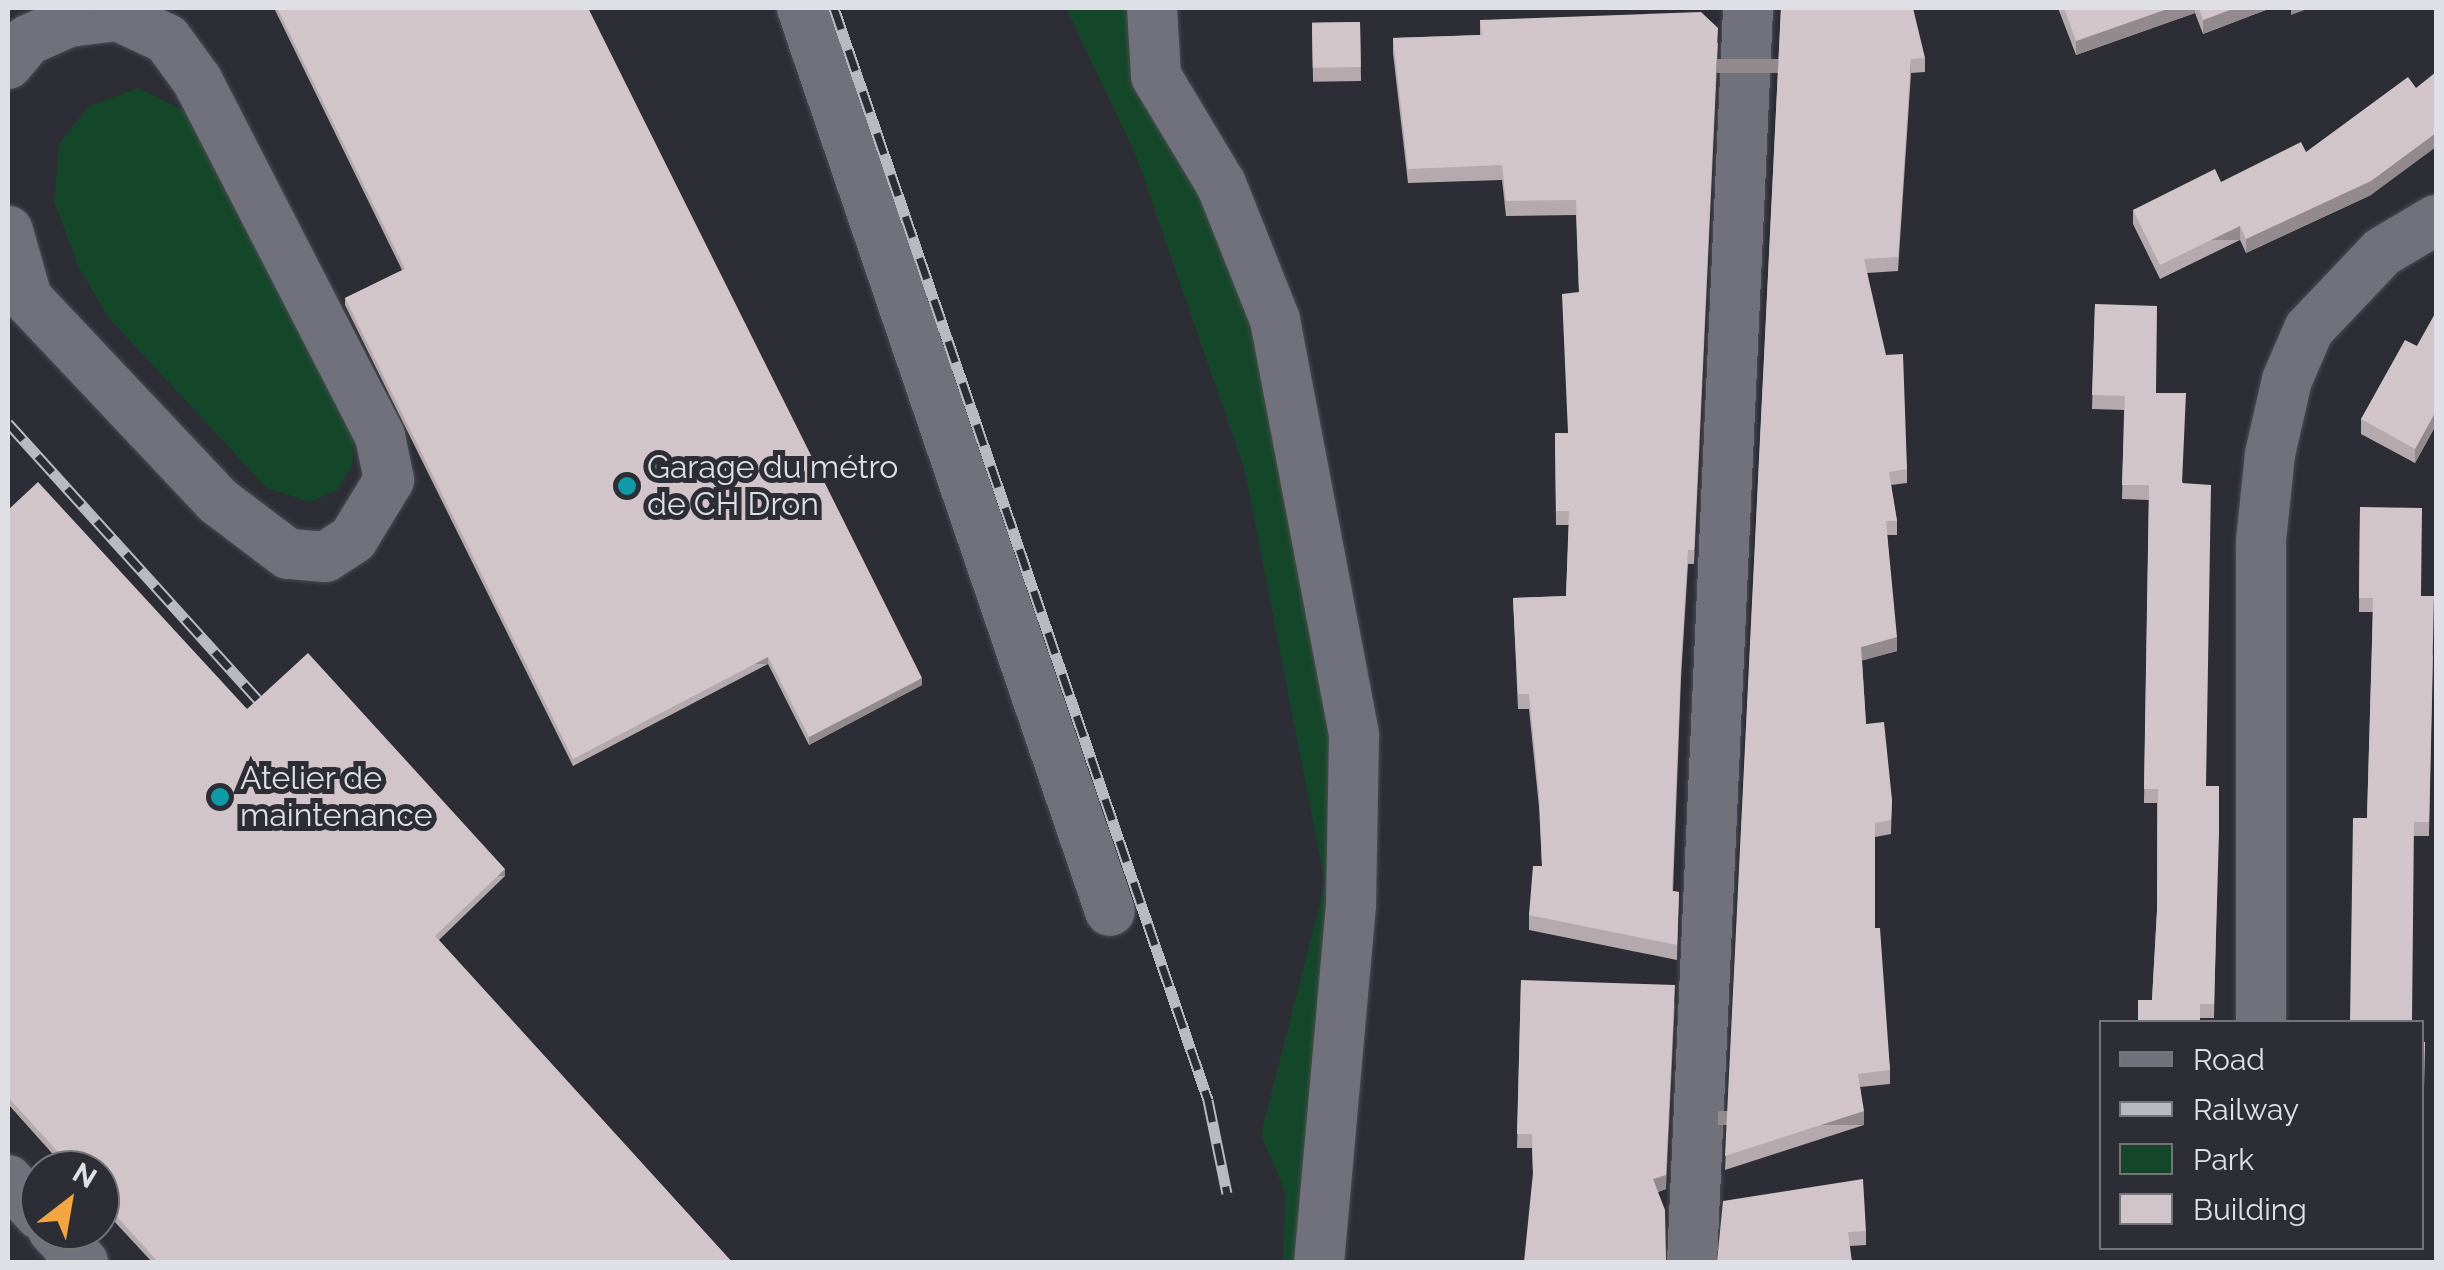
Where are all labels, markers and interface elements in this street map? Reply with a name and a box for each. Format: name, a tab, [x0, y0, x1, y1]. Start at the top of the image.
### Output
place label: Garage du métro de CH Dron	[647, 449, 898, 524]
marker: Garage du métro de CH Dron	[616, 475, 638, 497]
place label: Atelier de maintenance	[240, 760, 432, 835]
marker: Atelier de maintenance	[209, 786, 231, 808]
legend	[2099, 1020, 2424, 1250]
text: Road	[2193, 1042, 2265, 1077]
text: Railway	[2193, 1092, 2299, 1127]
text: Park	[2193, 1142, 2254, 1177]
north arrow	[20, 1150, 120, 1250]
text: N	[67, 1156, 102, 1195]
text: Building	[2193, 1192, 2307, 1227]

